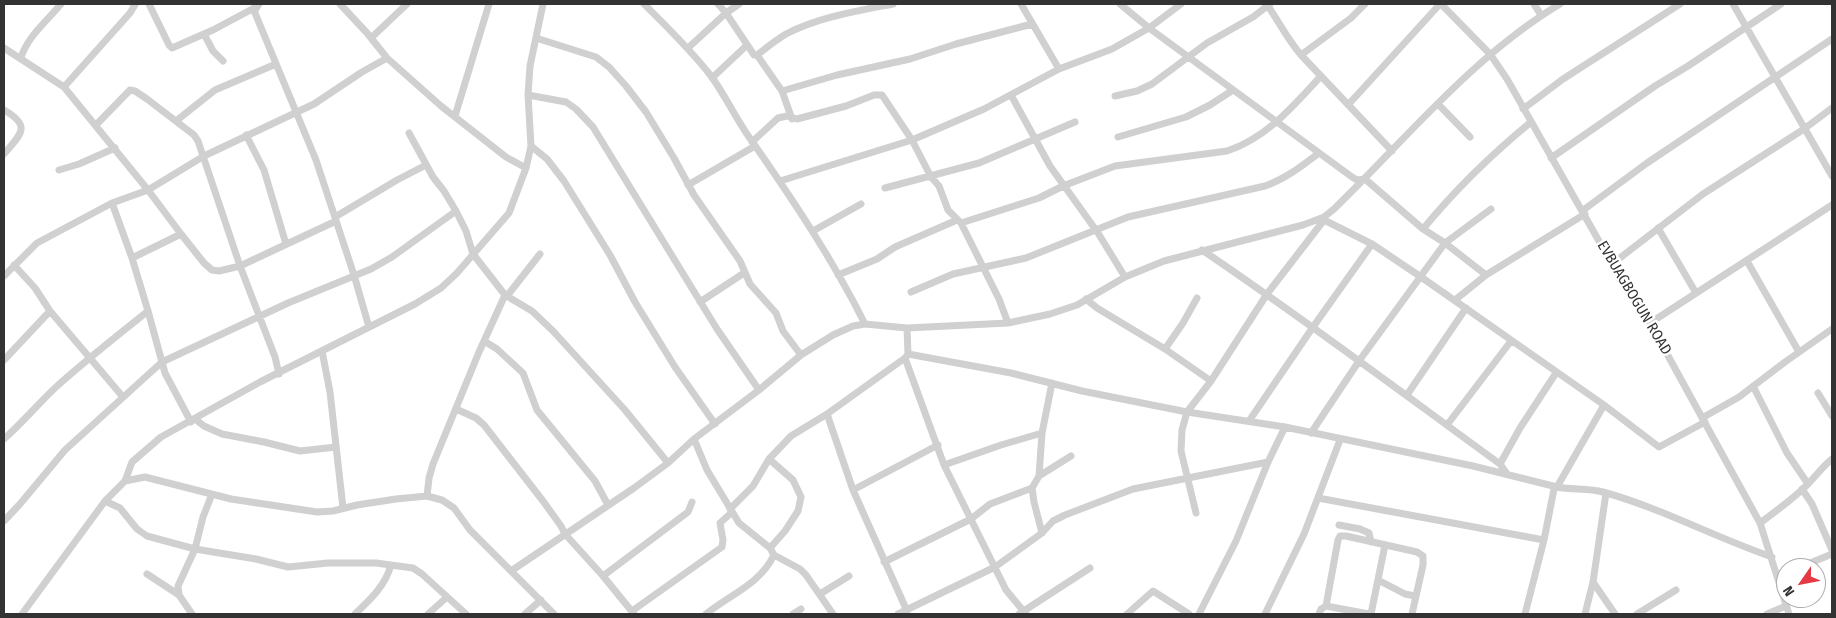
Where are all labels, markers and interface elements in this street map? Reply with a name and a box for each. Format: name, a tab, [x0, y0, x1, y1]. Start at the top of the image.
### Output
street label: EVBUAGBOGUN ROAD	[1593, 238, 1675, 358]
north arrow	[1776, 558, 1826, 608]
text: N	[1779, 583, 1798, 599]

